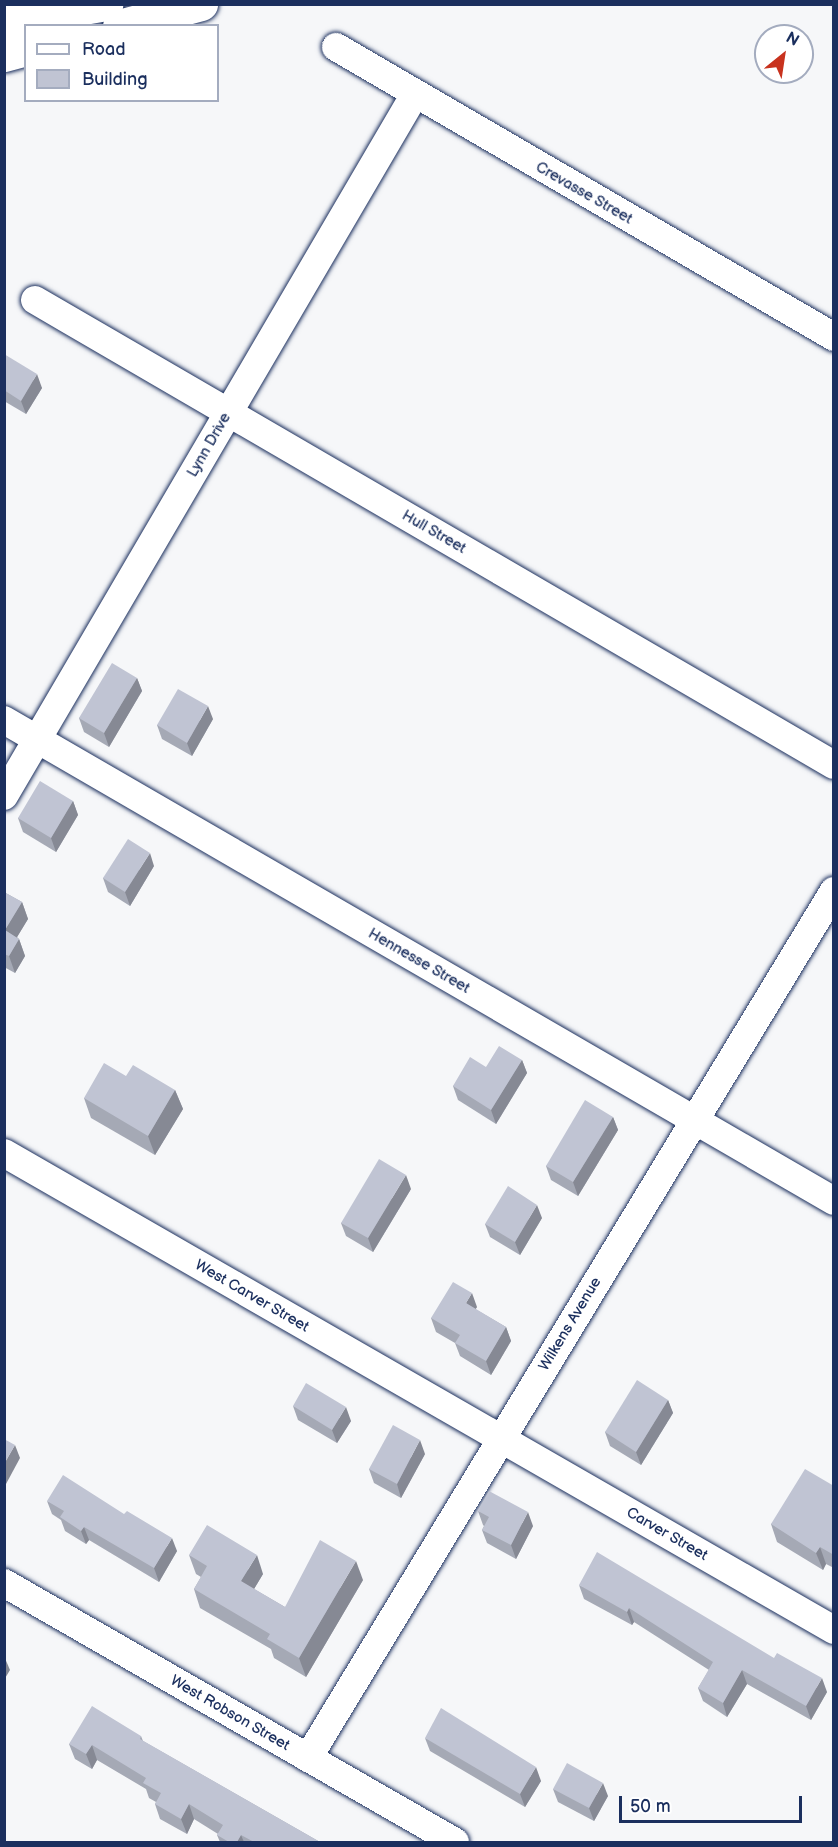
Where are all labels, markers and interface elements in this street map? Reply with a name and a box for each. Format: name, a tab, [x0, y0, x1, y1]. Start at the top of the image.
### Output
legend	[24, 24, 219, 102]
north arrow	[754, 24, 814, 84]
text: N	[782, 28, 802, 51]
text: Road	[82, 39, 126, 60]
text: Building	[82, 69, 148, 90]
street label: Crevasse Street	[532, 158, 636, 228]
street label: Lynn Drive	[183, 410, 235, 480]
street label: Hull Street	[399, 506, 469, 558]
street label: Hennesse Street	[365, 925, 473, 997]
street label: West Carver Street	[192, 1256, 312, 1336]
street label: Wilkens Avenue	[535, 1274, 605, 1374]
street label: Carver Street	[623, 1503, 711, 1565]
street label: West Robson Street	[167, 1671, 293, 1755]
scale bar	[622, 1784, 805, 1822]
text: 50 m	[630, 1796, 671, 1817]

